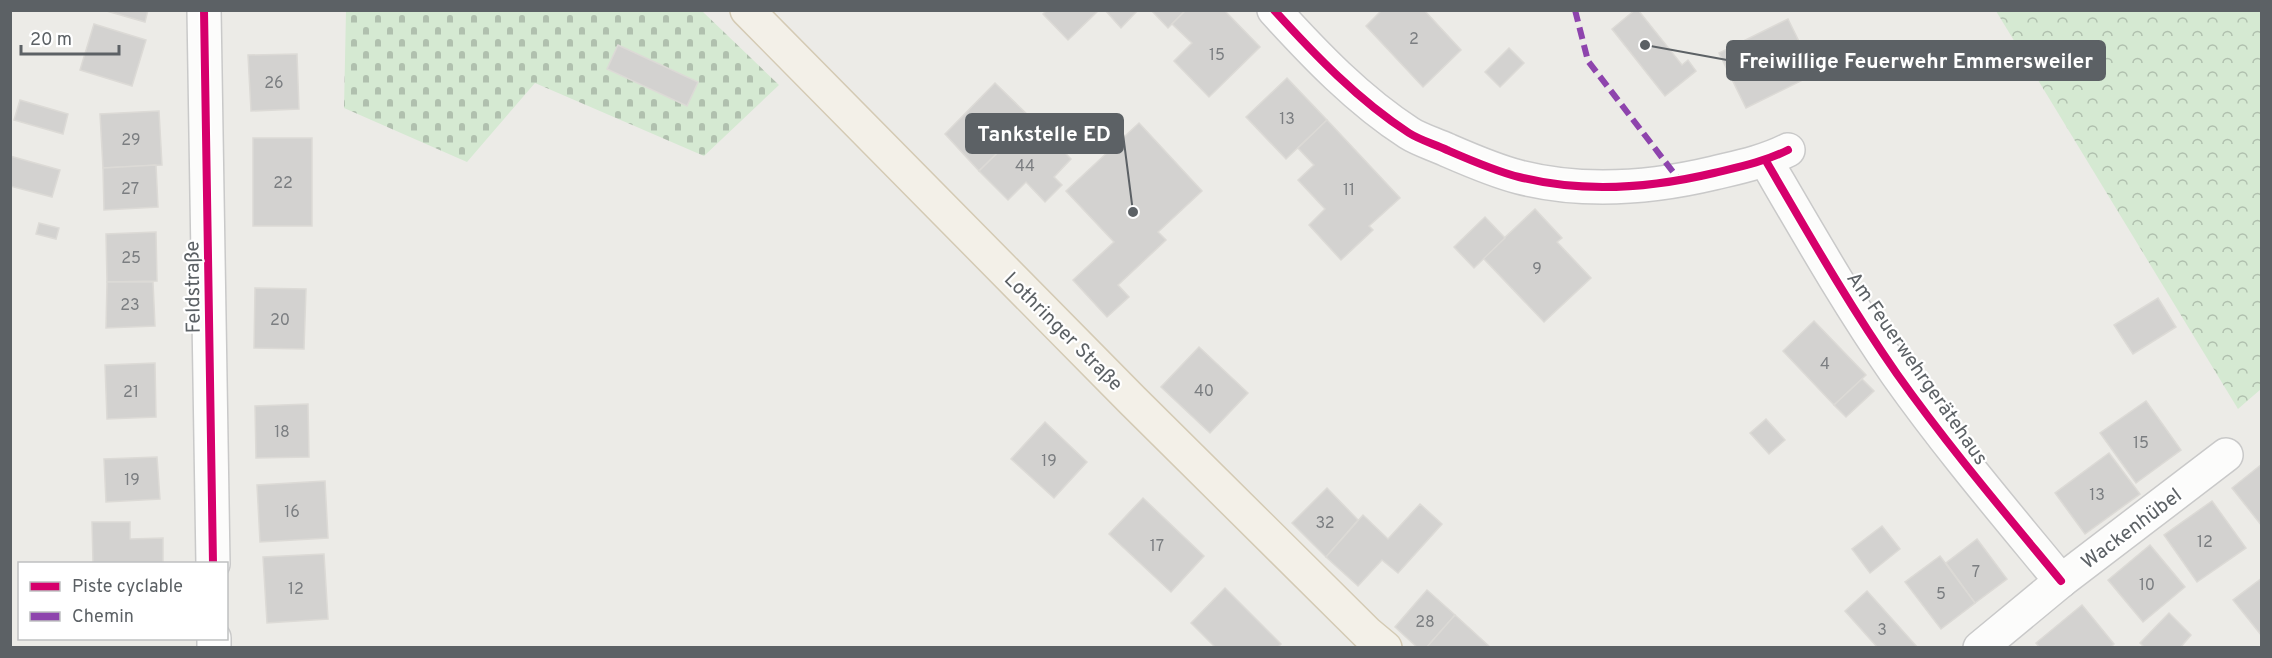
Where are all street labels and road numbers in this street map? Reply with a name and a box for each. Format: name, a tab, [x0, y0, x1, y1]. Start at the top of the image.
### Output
street label: Feldstraße	[180, 240, 208, 333]
street label: Lothringer Straße	[998, 267, 1128, 397]
street label: Am Feuerwehrgerätehaus	[1840, 268, 1993, 471]
street label: Wackenhübel	[2077, 483, 2188, 576]

